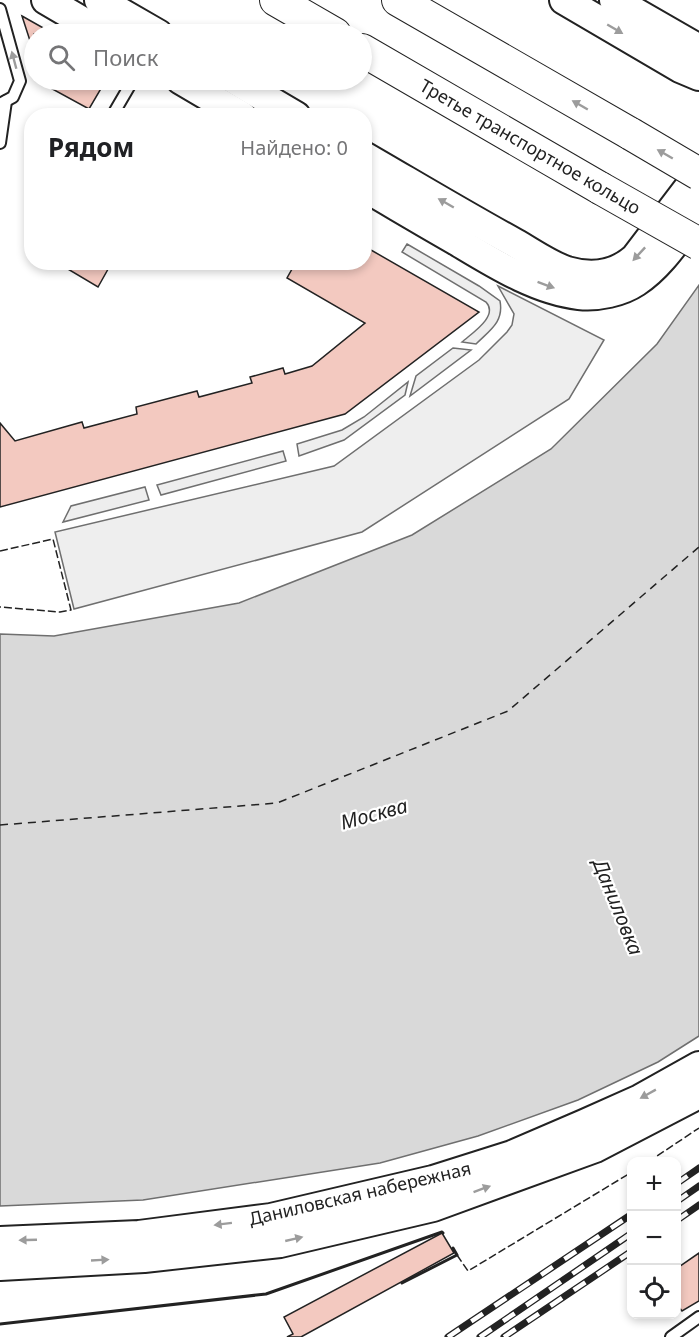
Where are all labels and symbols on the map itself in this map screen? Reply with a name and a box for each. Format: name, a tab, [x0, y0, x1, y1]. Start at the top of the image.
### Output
one-way arrow	[606, 24, 623, 34]
one-way arrow	[9, 51, 18, 69]
street label: Третье транспортное кольцо	[416, 73, 645, 219]
one-way arrow	[571, 100, 588, 110]
one-way arrow	[656, 149, 673, 159]
one-way arrow	[437, 199, 454, 209]
one-way arrow	[633, 246, 646, 261]
one-way arrow	[537, 281, 555, 291]
water label: Москва	[337, 792, 410, 835]
water label: Даниловка	[586, 853, 650, 959]
one-way arrow	[639, 1089, 656, 1099]
street label: Даниловская набережная	[246, 1156, 473, 1230]
one-way arrow	[473, 1184, 491, 1193]
one-way arrow	[213, 1220, 232, 1229]
one-way arrow	[285, 1234, 303, 1244]
one-way arrow	[19, 1235, 38, 1244]
one-way arrow	[91, 1256, 110, 1265]

